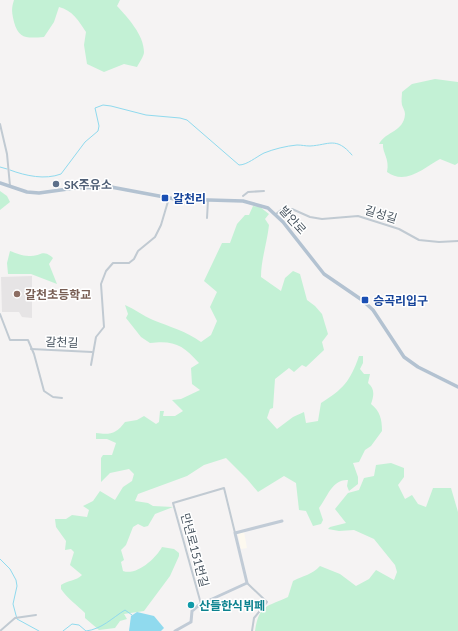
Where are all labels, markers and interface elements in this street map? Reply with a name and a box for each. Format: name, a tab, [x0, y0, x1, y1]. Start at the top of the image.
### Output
place label: SK주유소	[64, 177, 112, 192]
marker: SK주유소	[51, 179, 61, 189]
place label: 갈천리	[173, 191, 206, 206]
marker: 갈천리	[160, 193, 170, 203]
street label: 길성길	[363, 202, 399, 226]
street label: 발안로	[276, 203, 310, 237]
place label: 갈천초등학교	[25, 287, 91, 302]
marker: 갈천초등학교	[12, 289, 22, 299]
place label: 승곡리입구	[373, 293, 428, 308]
marker: 승곡리입구	[360, 295, 370, 305]
street label: 갈천길	[45, 334, 79, 350]
street label: 만년로151번길	[178, 511, 212, 589]
place label: 산들한식뷔페	[199, 598, 265, 613]
marker: 산들한식뷔페	[186, 600, 196, 610]

